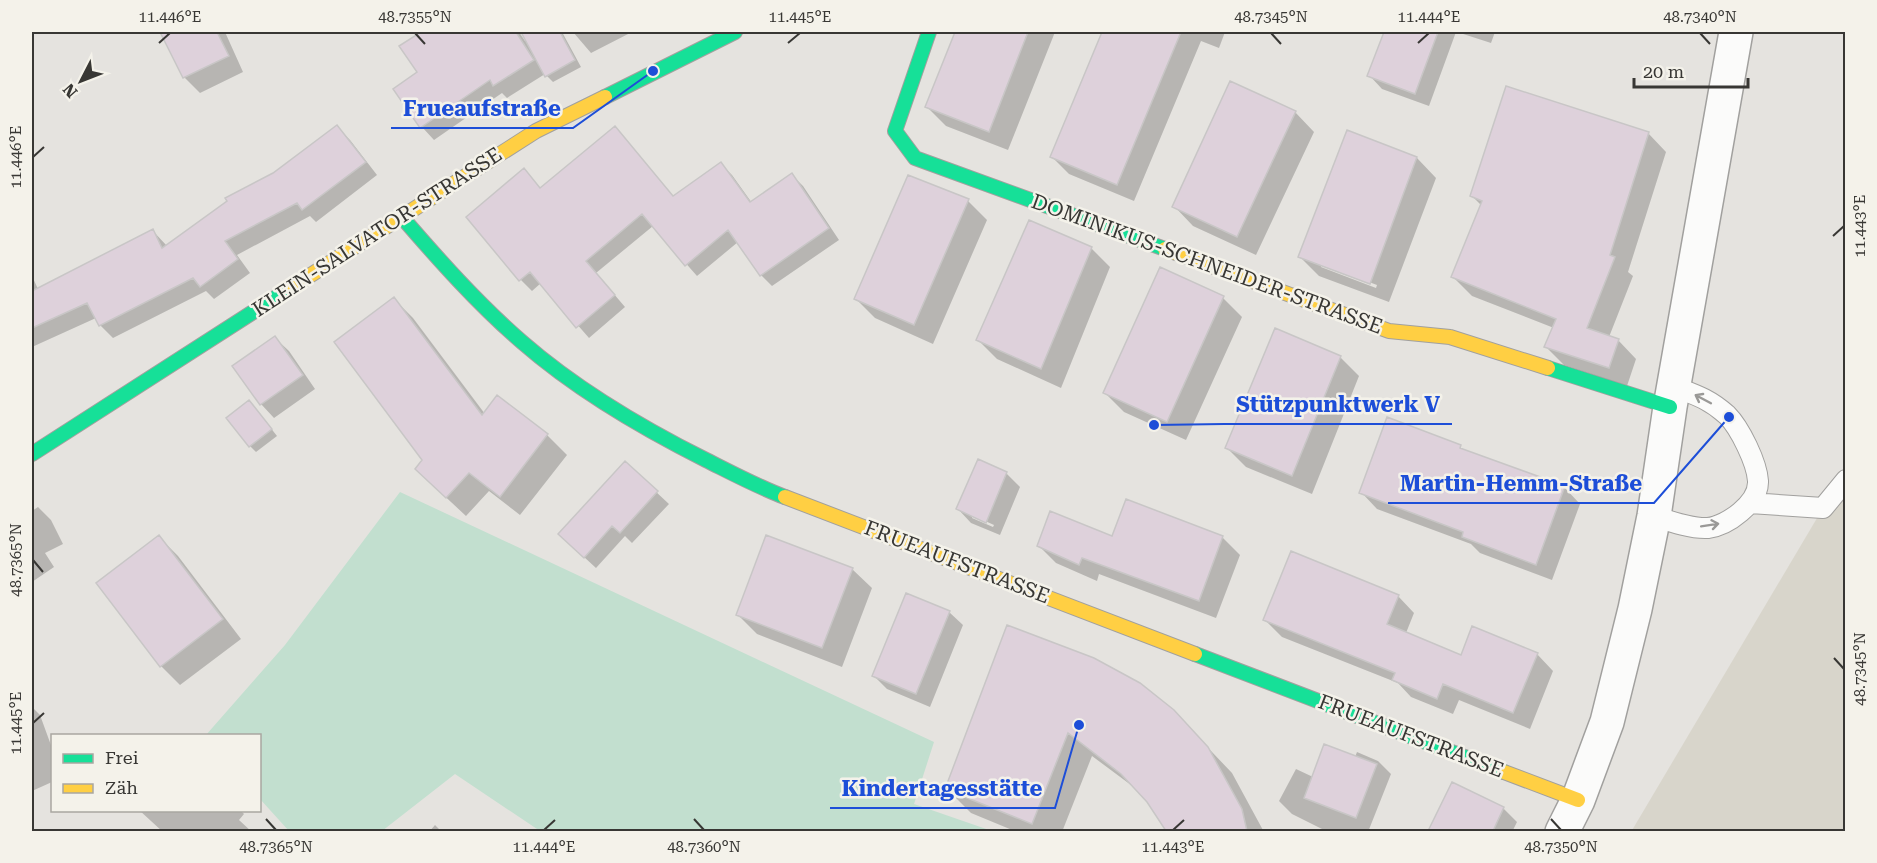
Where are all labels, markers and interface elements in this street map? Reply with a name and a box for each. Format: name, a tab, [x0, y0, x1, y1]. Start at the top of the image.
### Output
text: 11.446°E	[139, 8, 201, 26]
text: 48.7355°N	[378, 8, 452, 26]
text: 11.445°E	[769, 8, 831, 26]
text: 48.7345°N	[1234, 8, 1308, 26]
text: 11.444°E	[1398, 8, 1460, 26]
text: 48.7340°N	[1663, 8, 1737, 26]
north arrow	[51, 51, 111, 111]
scale bar	[1634, 51, 1748, 89]
text: 20 m	[1643, 61, 1684, 82]
text: N	[59, 80, 81, 102]
callout: Frueaufstraße	[391, 88, 573, 128]
text: Frueaufstraße	[403, 96, 561, 121]
text: 11.446°E	[7, 126, 25, 188]
street label: KLEIN-SALVATOR-STRASSE	[248, 142, 506, 322]
street label: DOMINIKUS-SCHNEIDER-STRASSE	[1028, 189, 1386, 339]
text: 11.443°E	[1851, 195, 1869, 257]
callout: Stützpunktwerk V	[1224, 384, 1452, 424]
text: Stützpunktwerk V	[1236, 392, 1440, 417]
one-way arrow	[1695, 393, 1712, 405]
callout: Martin-Hemm-Straße	[1388, 463, 1654, 503]
text: Martin-Hemm-Straße	[1400, 471, 1642, 496]
street label: FRUEAUFSTRASSE	[861, 516, 1053, 608]
one-way arrow	[1700, 519, 1719, 530]
text: 48.7365°N	[7, 523, 25, 597]
text: 48.7345°N	[1851, 632, 1869, 706]
street label: FRUEAUFSTRASSE	[1315, 690, 1507, 782]
text: 11.445°E	[7, 692, 25, 754]
legend	[51, 734, 261, 812]
text: Frei	[105, 747, 139, 768]
callout: Kindertagesstätte	[830, 768, 1055, 808]
text: Kindertagesstätte	[841, 776, 1043, 801]
text: Zäh	[105, 777, 138, 798]
text: 48.7365°N	[239, 838, 313, 856]
text: 11.444°E	[513, 838, 575, 856]
text: 48.7360°N	[667, 838, 741, 856]
text: 11.443°E	[1142, 838, 1204, 856]
text: 48.7350°N	[1524, 838, 1598, 856]

